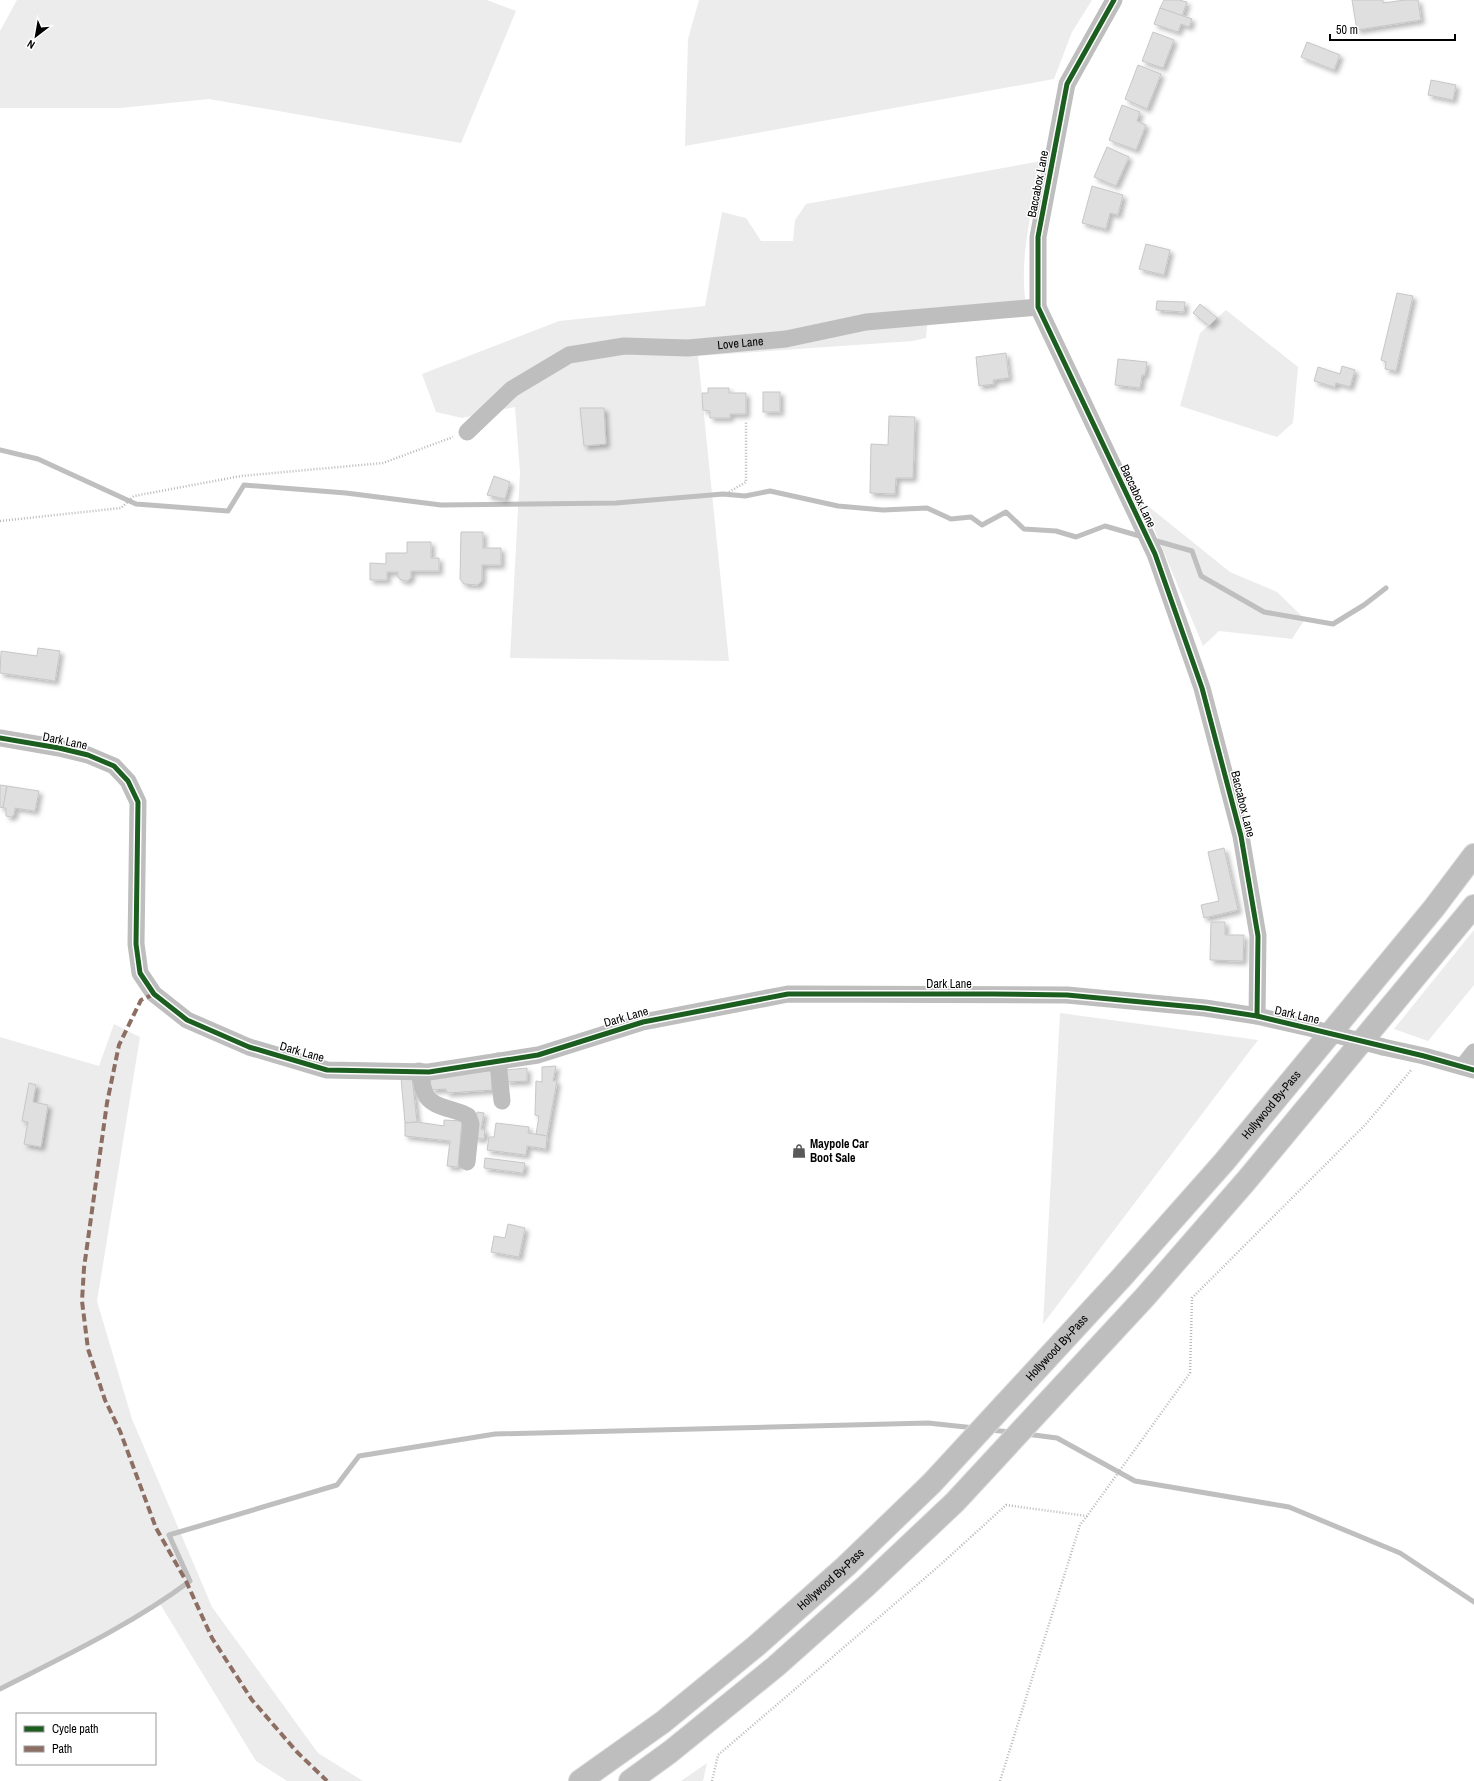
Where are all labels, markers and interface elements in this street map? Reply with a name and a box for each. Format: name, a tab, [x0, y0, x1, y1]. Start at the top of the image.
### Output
north arrow	[16, 16, 56, 56]
scale bar	[1330, 16, 1455, 42]
text: 50 m	[1336, 22, 1358, 38]
text: N	[24, 37, 37, 52]
street label: Baccabox Lane	[1024, 149, 1052, 219]
street label: Love Lane	[717, 333, 764, 353]
street label: Baccabox Lane	[1116, 462, 1160, 530]
street label: Dark Lane	[41, 728, 89, 754]
street label: Baccabox Lane	[1227, 769, 1259, 839]
street label: Dark Lane	[926, 976, 972, 992]
street label: Dark Lane	[1273, 1002, 1321, 1028]
street label: Dark Lane	[602, 1003, 650, 1031]
street label: Dark Lane	[278, 1038, 326, 1066]
street label: Hollywood By-Pass	[1238, 1067, 1305, 1143]
place label: Maypole Car Boot Sale	[810, 1136, 869, 1166]
shop icon: Maypole Car Boot Sale	[791, 1143, 807, 1159]
street label: Hollywood By-Pass	[1022, 1311, 1092, 1384]
street label: Hollywood By-Pass	[794, 1545, 868, 1614]
legend	[16, 1713, 156, 1765]
text: Cycle path	[52, 1721, 99, 1737]
text: Path	[52, 1741, 72, 1757]

